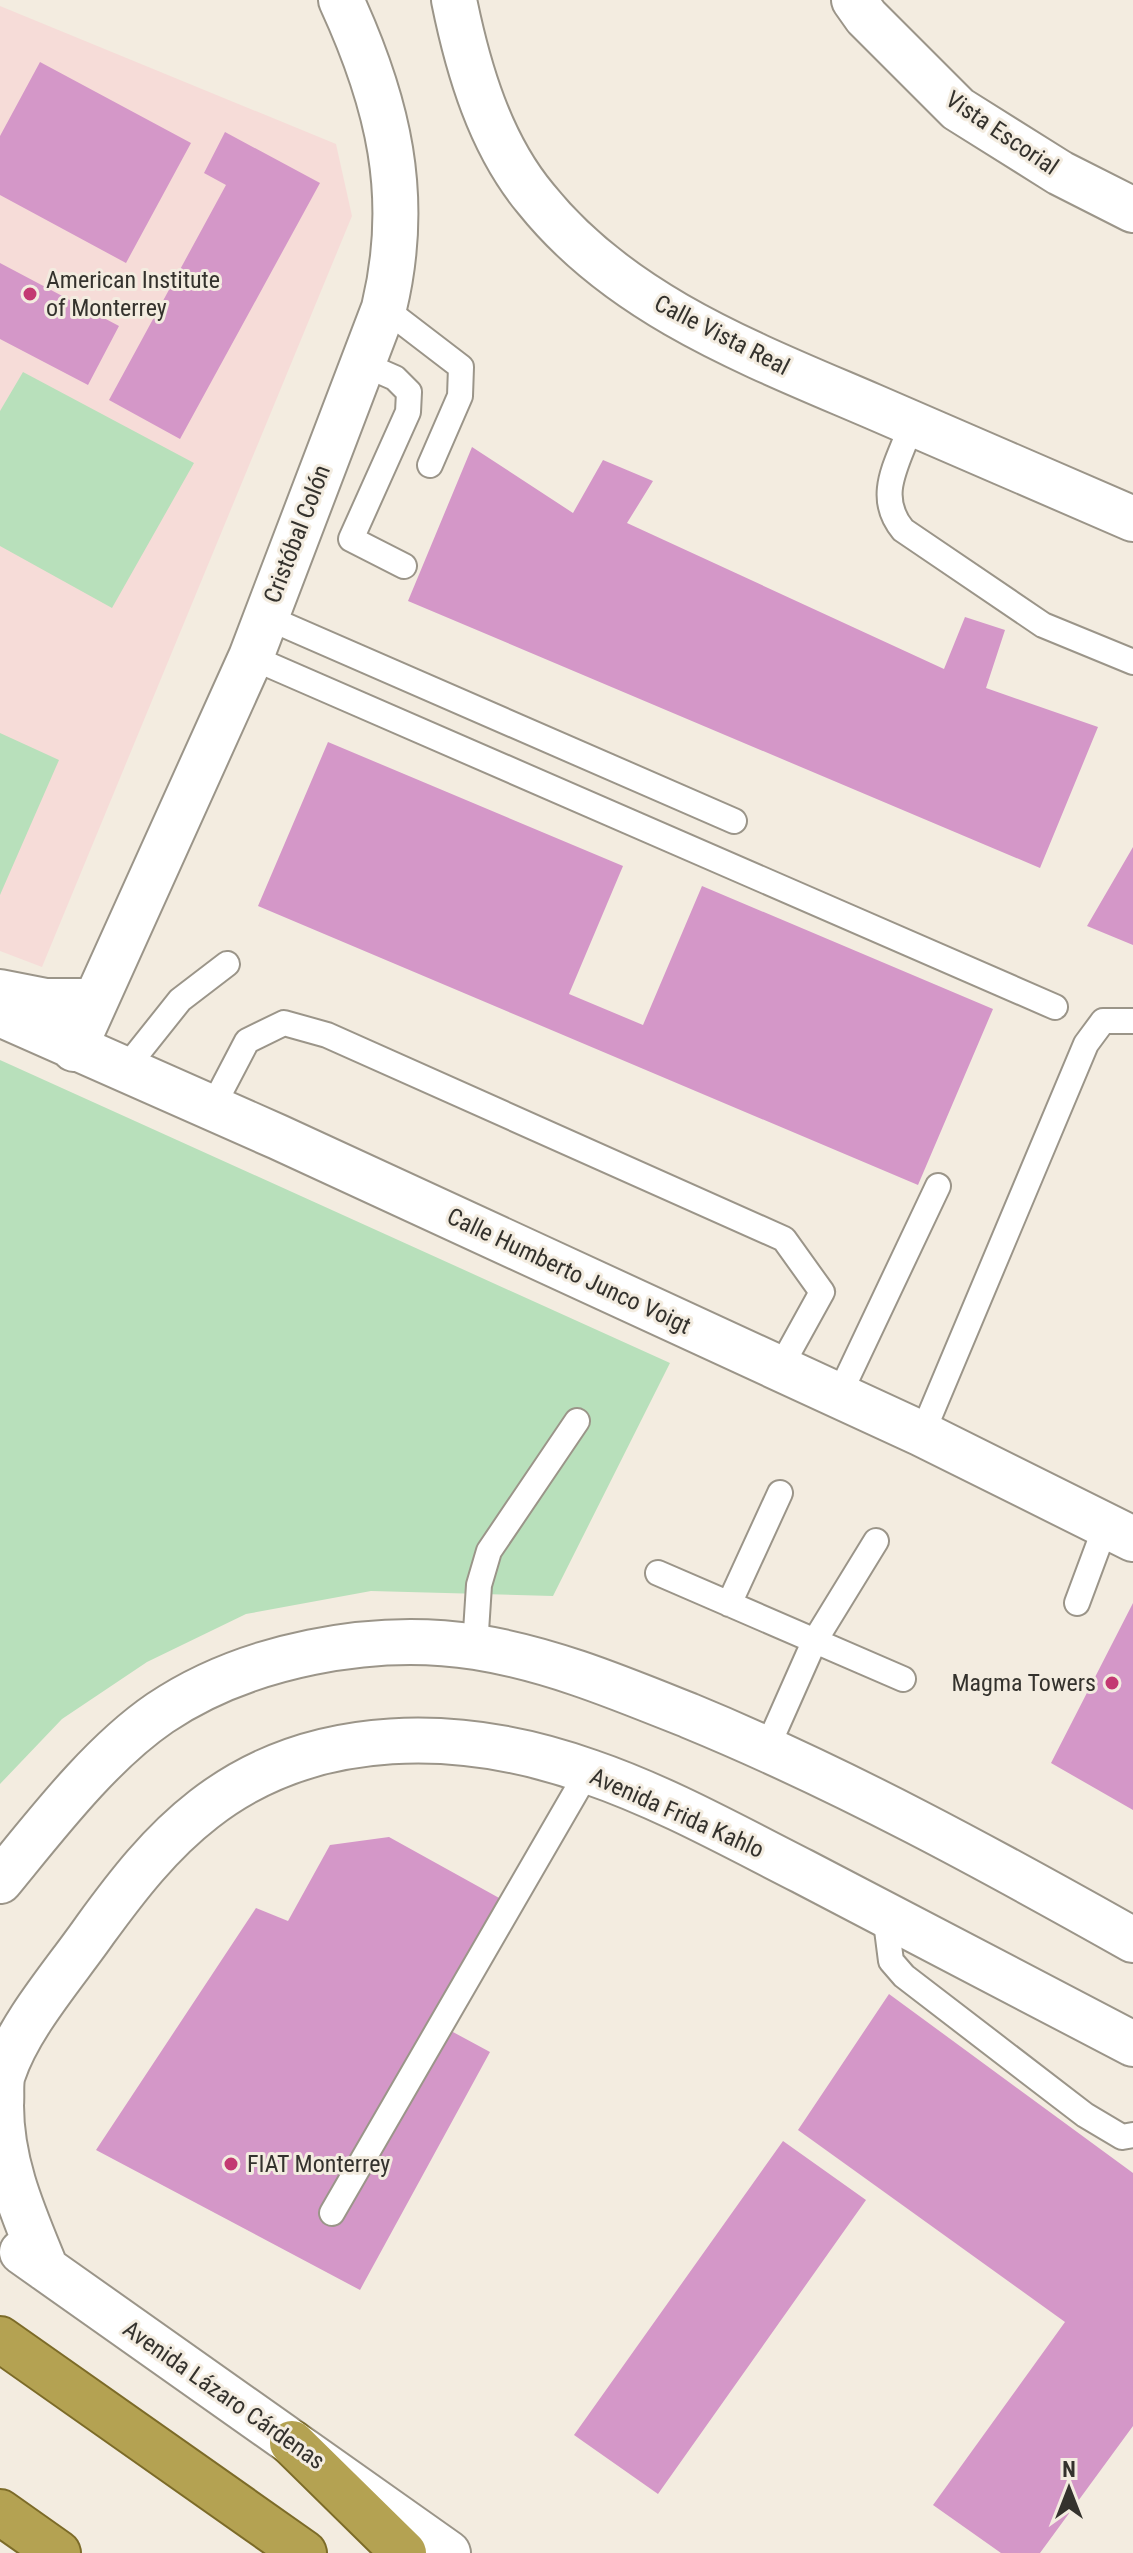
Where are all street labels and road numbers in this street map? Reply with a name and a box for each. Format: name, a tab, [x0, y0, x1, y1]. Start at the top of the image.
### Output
street label: Vista Escorial	[940, 85, 1064, 181]
street label: Calle Vista Real	[650, 289, 794, 381]
street label: Cristóbal Colón	[258, 461, 336, 607]
street label: Calle Humberto Junco Voigt	[443, 1202, 695, 1340]
street label: Avenida Frida Kahlo	[586, 1762, 768, 1864]
street label: Avenida Lázaro Cárdenas	[118, 2315, 330, 2475]

